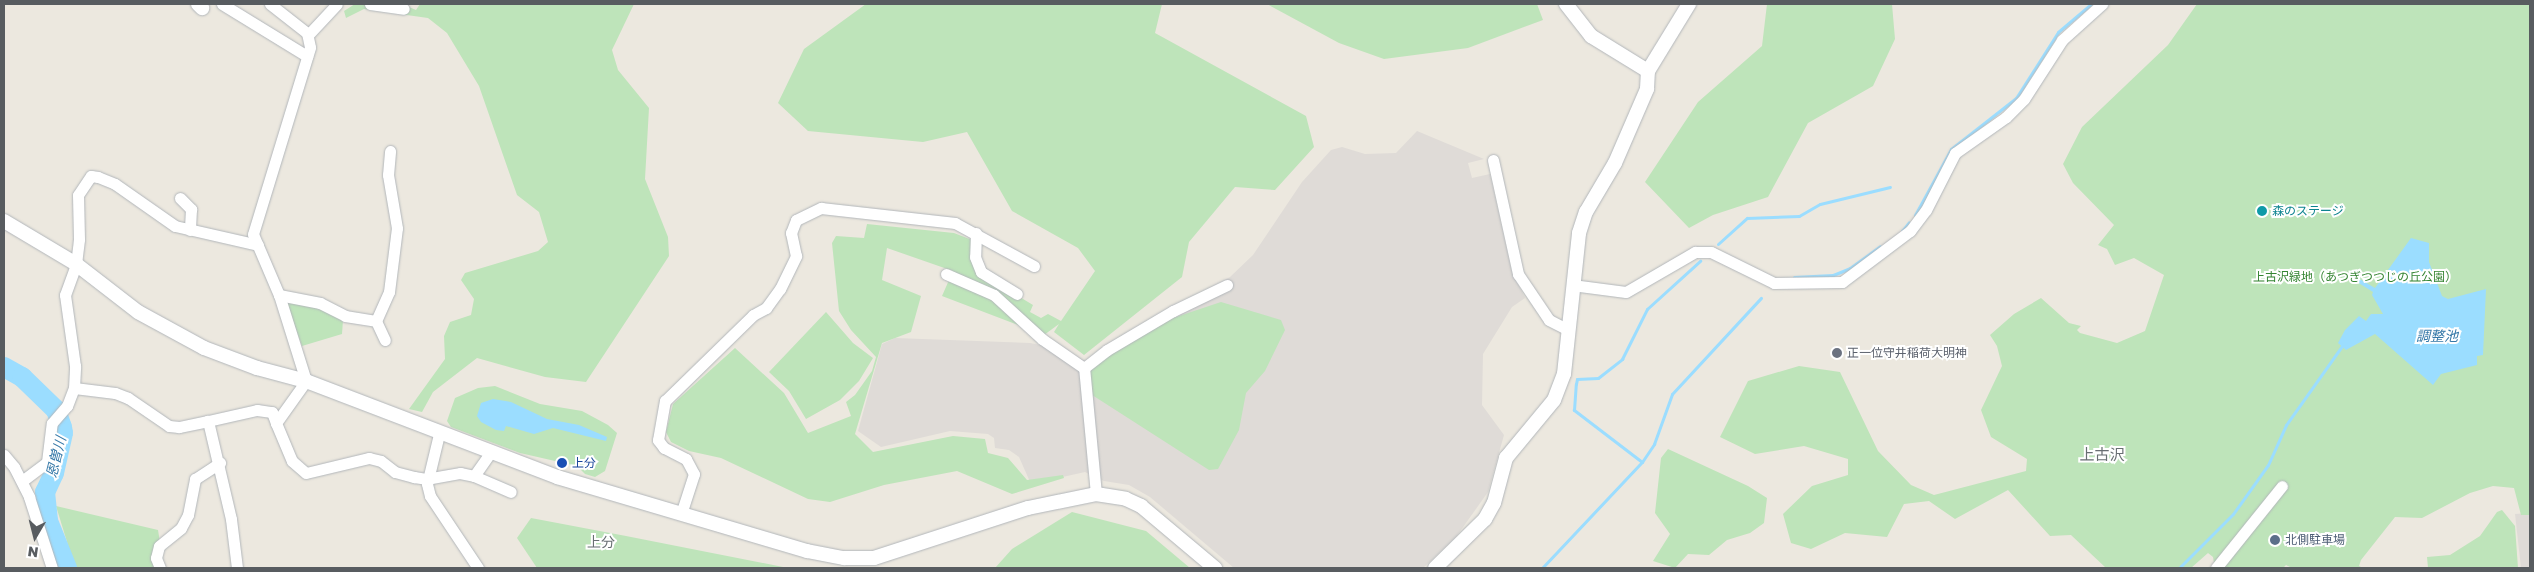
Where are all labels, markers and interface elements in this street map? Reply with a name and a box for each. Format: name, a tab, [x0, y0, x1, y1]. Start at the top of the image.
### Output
place label: 森のステージ	[2272, 204, 2344, 218]
marker: 森のステージ	[2256, 205, 2268, 217]
park label: 上古沢緑地（あつぎつつじの丘公園）	[2253, 270, 2457, 284]
water label: 調整池	[2416, 328, 2458, 344]
place label: 正一位守井稲荷大明神	[1847, 346, 1967, 360]
marker: 正一位守井稲荷大明神	[1831, 347, 1843, 359]
water label: 恩曽川	[43, 435, 69, 479]
district label: 上古沢	[2080, 446, 2124, 464]
place label: 上分	[572, 456, 596, 470]
marker: 上分	[556, 457, 568, 469]
north arrow	[10, 512, 60, 562]
place label: 北側駐車場	[2285, 533, 2345, 547]
district label: 上分	[587, 534, 615, 550]
marker: 北側駐車場	[2269, 534, 2281, 546]
text: N	[26, 543, 39, 562]

